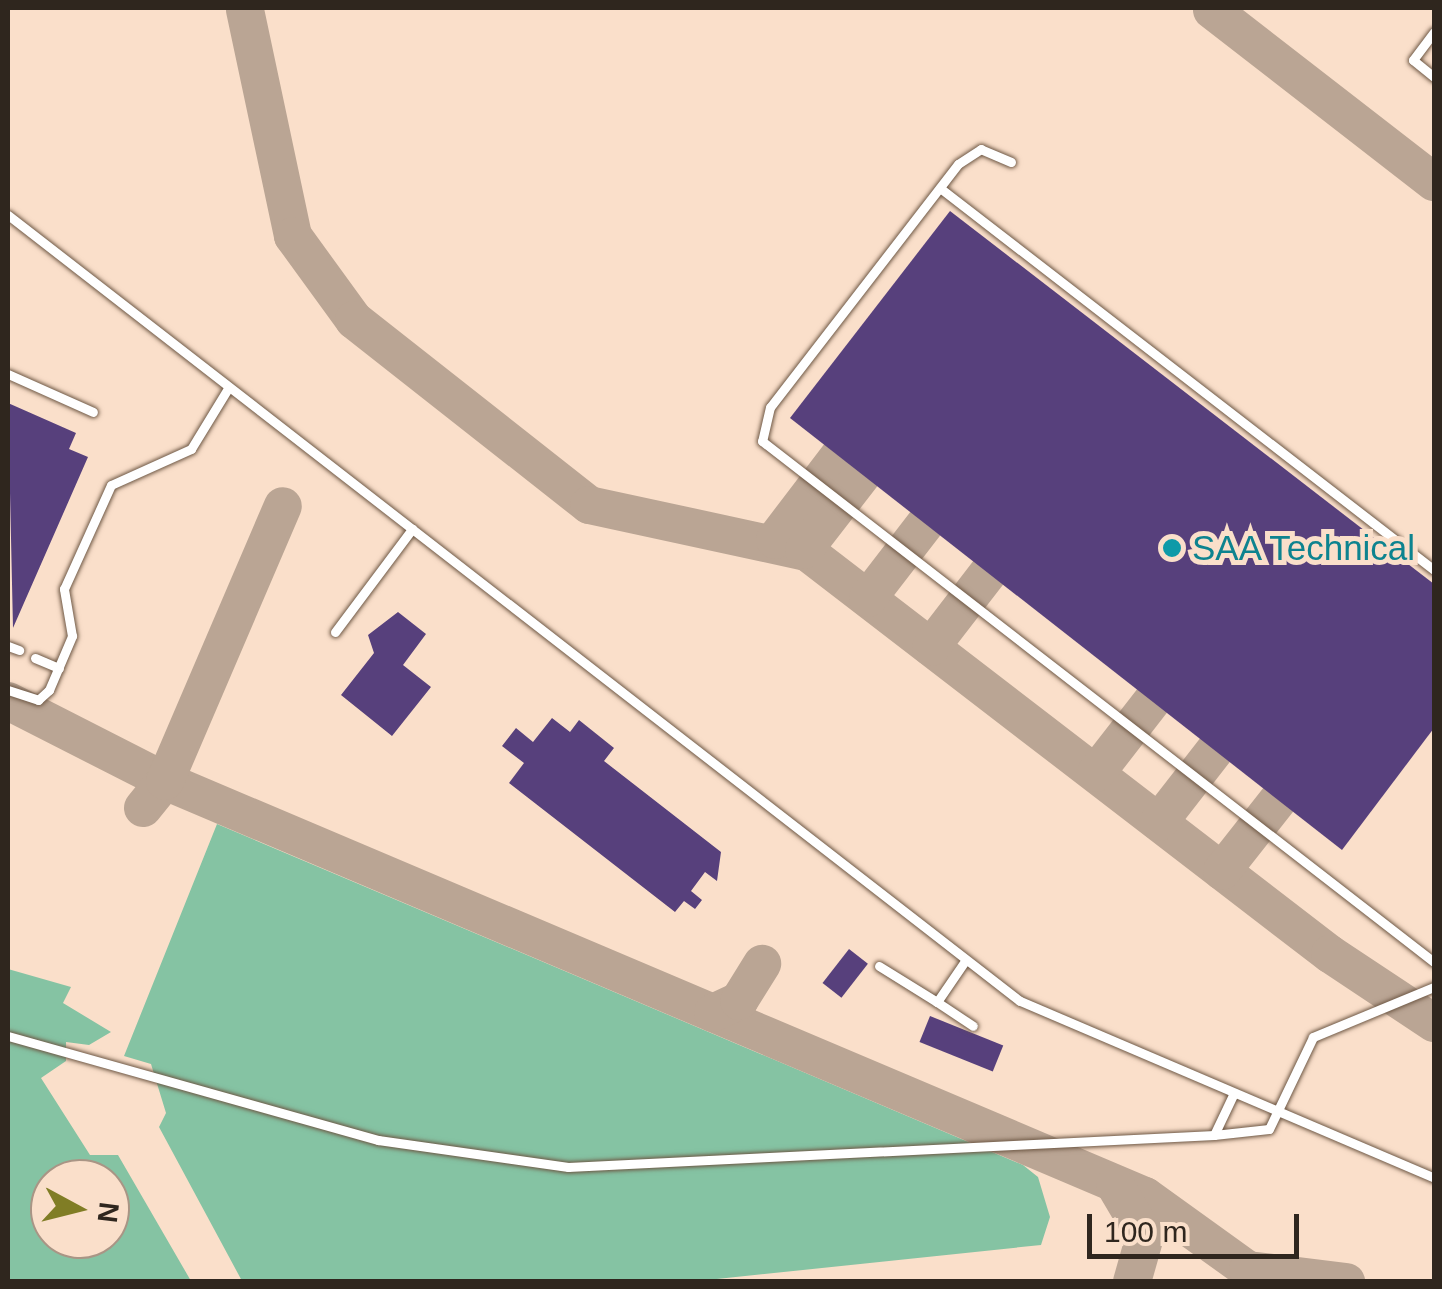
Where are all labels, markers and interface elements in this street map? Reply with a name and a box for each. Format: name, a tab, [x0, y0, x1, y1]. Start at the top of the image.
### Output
place label: SAA Technical	[1192, 527, 1418, 569]
marker: SAA Technical	[1161, 537, 1183, 559]
north arrow	[30, 1159, 130, 1259]
scale bar	[1092, 1194, 1304, 1256]
text: N	[92, 1201, 125, 1224]
text: 100 m	[1104, 1215, 1187, 1248]

